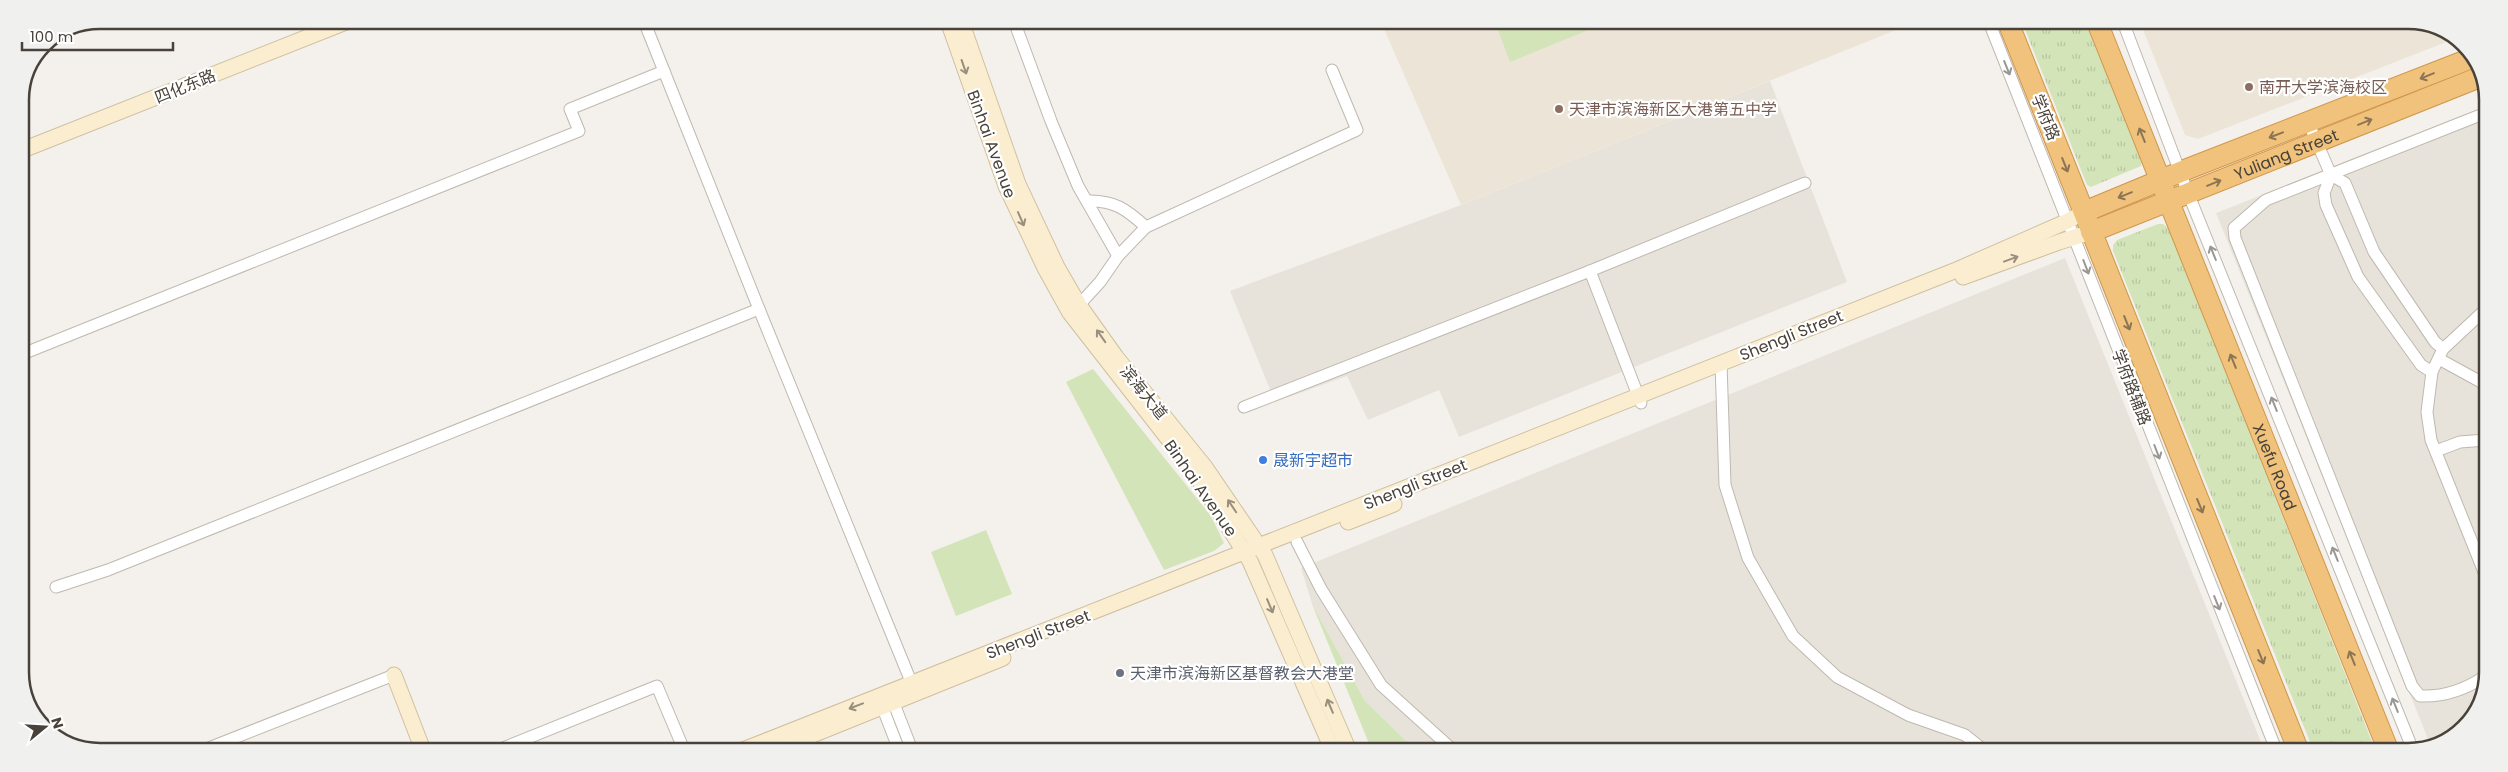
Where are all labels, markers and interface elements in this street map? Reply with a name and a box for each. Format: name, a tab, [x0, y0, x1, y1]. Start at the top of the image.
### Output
scale bar	[22, 20, 174, 52]
text: 100 m	[30, 26, 73, 47]
one-way arrow	[960, 59, 969, 74]
one-way arrow	[2003, 59, 2012, 75]
street label: 四化东路	[151, 64, 219, 109]
one-way arrow	[2420, 71, 2435, 81]
place label: 南开大学滨海校区	[2259, 76, 2387, 99]
marker: 南开大学滨海校区	[2243, 81, 2255, 93]
street label: Binhai Avenue	[961, 87, 1022, 201]
street label: 学府路	[2026, 91, 2065, 144]
place label: 天津市滨海新区大港第五中学	[1569, 98, 1777, 121]
marker: 天津市滨海新区大港第五中学	[1553, 103, 1565, 115]
one-way arrow	[2357, 117, 2372, 127]
street label: Yuliang Street	[2231, 124, 2342, 186]
one-way arrow	[2137, 128, 2147, 143]
one-way arrow	[2269, 131, 2284, 140]
one-way arrow	[2061, 157, 2070, 172]
one-way arrow	[2206, 178, 2221, 187]
one-way arrow	[2118, 191, 2133, 201]
one-way arrow	[1017, 211, 1026, 226]
one-way arrow	[2207, 246, 2217, 261]
one-way arrow	[2003, 254, 2019, 263]
one-way arrow	[2082, 259, 2091, 275]
street label: Shengli Street	[1736, 304, 1846, 367]
one-way arrow	[2123, 315, 2132, 330]
one-way arrow	[1096, 329, 1106, 343]
street label: 学府路辅路	[2106, 346, 2157, 429]
one-way arrow	[2227, 354, 2237, 369]
street label: 滨海大道	[1115, 360, 1173, 424]
one-way arrow	[2268, 396, 2277, 411]
street label: Xuefu Road	[2247, 420, 2302, 514]
street label: Binhai Avenue	[1159, 435, 1243, 541]
one-way arrow	[2154, 444, 2163, 459]
place label: 晟新宇超市	[1273, 449, 1353, 472]
street label: Shengli Street	[1360, 453, 1470, 516]
marker: 晟新宇超市	[1257, 454, 1269, 466]
one-way arrow	[2196, 498, 2206, 513]
one-way arrow	[1227, 500, 1237, 514]
one-way arrow	[2329, 547, 2339, 562]
one-way arrow	[2213, 595, 2222, 610]
one-way arrow	[1265, 598, 1275, 613]
street label: Shengli Street	[983, 604, 1094, 665]
one-way arrow	[2257, 649, 2266, 664]
one-way arrow	[2346, 651, 2356, 666]
place label: 天津市滨海新区基督教会大港堂	[1130, 662, 1354, 685]
marker: 天津市滨海新区基督教会大港堂	[1114, 667, 1126, 679]
one-way arrow	[2390, 698, 2399, 713]
one-way arrow	[1324, 699, 1334, 714]
north arrow	[20, 702, 70, 752]
one-way arrow	[849, 702, 864, 711]
text: N	[46, 715, 69, 731]

